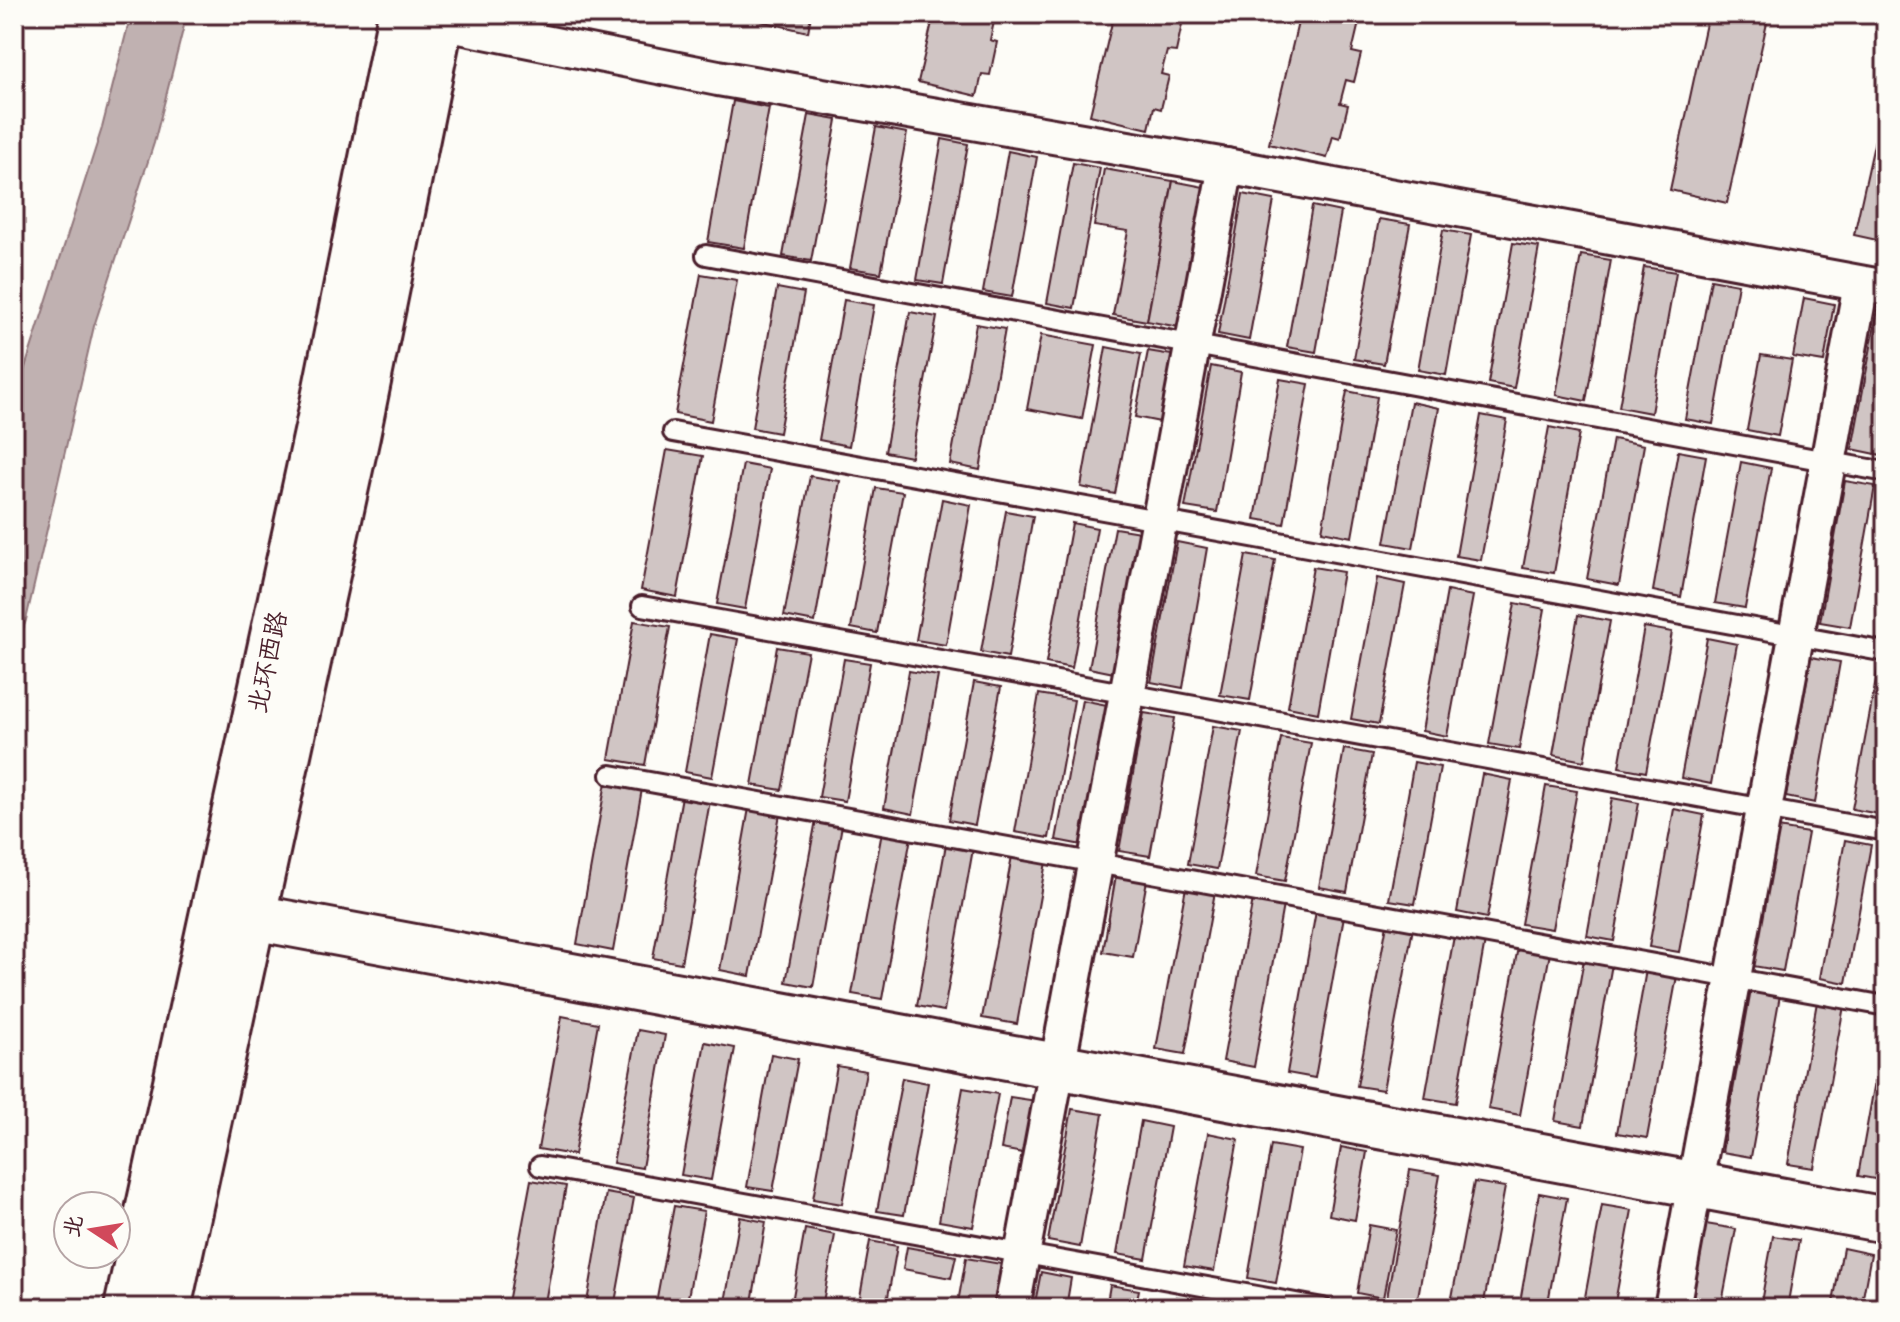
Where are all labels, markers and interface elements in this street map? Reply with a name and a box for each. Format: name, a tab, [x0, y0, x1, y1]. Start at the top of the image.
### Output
street label: 北环西路	[242, 608, 294, 716]
north arrow	[52, 1190, 132, 1270]
text: 北	[58, 1213, 89, 1240]

